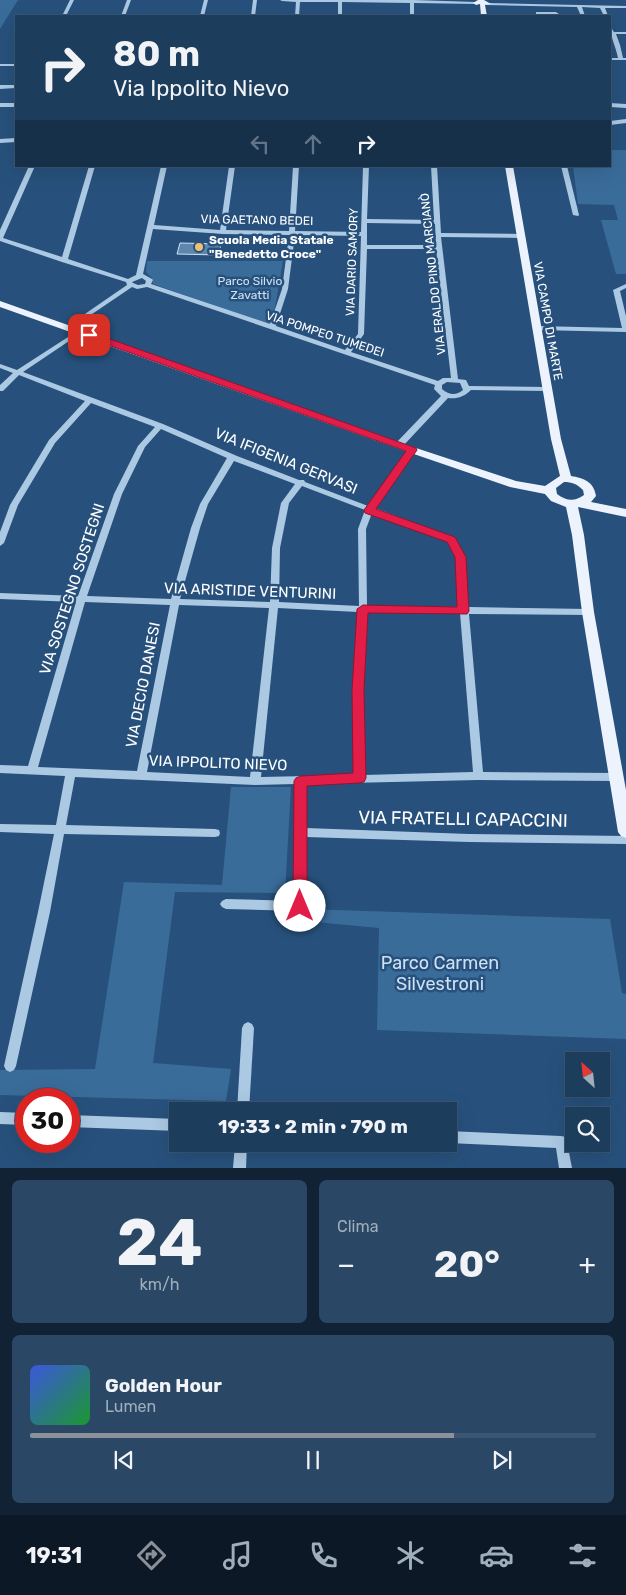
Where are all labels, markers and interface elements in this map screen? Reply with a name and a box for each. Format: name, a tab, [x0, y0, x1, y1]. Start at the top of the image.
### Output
text: 80 m	[113, 33, 200, 75]
icon: right	[30, 35, 95, 100]
text: Via Ippolito Nievo	[113, 75, 289, 102]
icon: left	[246, 130, 274, 158]
icon: ahead	[299, 130, 327, 158]
icon: right	[352, 130, 380, 158]
street label: VIA ERALDO PINO MARCIANÒ	[418, 192, 448, 356]
street label: VIA DARIO SAMORY	[343, 207, 361, 316]
street label: VIA GAETANO BEDEI	[201, 212, 313, 228]
place label: Scuola Media Statale "Benedetto Croce"	[209, 233, 334, 261]
marker: Scuola Media Statale "Benedetto Croce"	[193, 241, 205, 253]
street label: VIA CAMPO DI MARTE	[531, 261, 565, 381]
park label: Parco Silvio Zavatti	[218, 274, 283, 302]
street label: VIA POMPEO TUMEDEI	[264, 308, 386, 360]
pin	[68, 314, 110, 356]
icon: arrive	[75, 321, 103, 349]
street label: VIA IFIGENIA GERVASI	[212, 424, 360, 498]
street label: VIA SOSTEGNO SOSTEGNI	[36, 501, 108, 677]
street label: VIA ARISTIDE VENTURINI	[163, 579, 337, 603]
street label: VIA DECIO DANESI	[122, 621, 164, 749]
street label: VIA IPPOLITO NIEVO	[148, 752, 288, 774]
street label: VIA FRATELLI CAPACCINI	[358, 806, 568, 832]
position arrow	[273, 879, 325, 931]
park label: Parco Carmen Silvestroni	[381, 952, 499, 995]
north arrow	[565, 1052, 610, 1098]
map controls	[565, 1052, 610, 1152]
speed limit sign: 30	[15, 1088, 80, 1153]
button: search	[565, 1107, 610, 1152]
text: 19:33 · 2 min · 790 m	[218, 1115, 408, 1138]
text: 24	[116, 1204, 203, 1281]
text: Clima	[337, 1217, 378, 1236]
text: 20°	[434, 1241, 500, 1287]
text: −	[337, 1248, 355, 1281]
text: +	[579, 1248, 596, 1281]
text: km/h	[140, 1275, 179, 1294]
text: Golden Hour	[105, 1374, 222, 1397]
text: Lumen	[105, 1397, 156, 1416]
icon: previous	[110, 1446, 138, 1474]
icon: pause	[299, 1446, 327, 1474]
icon: next	[488, 1446, 516, 1474]
icon: directions	[134, 1538, 169, 1573]
icon: music	[220, 1538, 255, 1573]
icon: phone	[306, 1538, 341, 1573]
icon: climate	[393, 1538, 428, 1573]
icon: car	[479, 1538, 514, 1573]
icon: filters	[565, 1538, 600, 1573]
text: 19:31	[26, 1542, 82, 1569]

